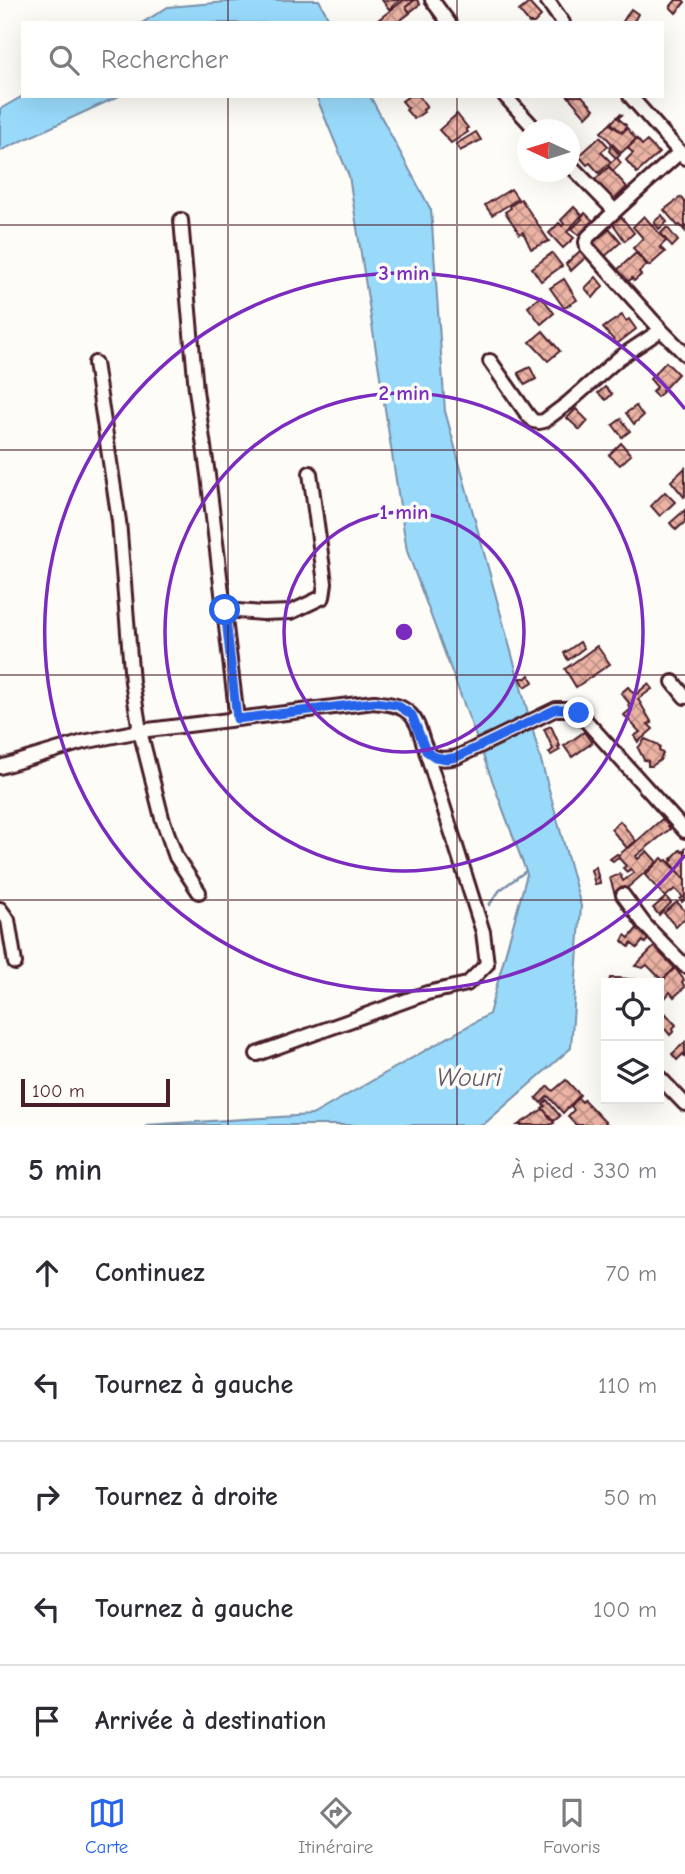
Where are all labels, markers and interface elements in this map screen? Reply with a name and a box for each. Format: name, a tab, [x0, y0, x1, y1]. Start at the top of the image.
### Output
search box	[21, 21, 664, 98]
icon: search	[45, 41, 83, 79]
text: Rechercher	[101, 45, 228, 75]
north arrow	[517, 119, 580, 182]
text: 3 min	[378, 261, 430, 285]
text: 2 min	[378, 381, 430, 405]
text: 1 min	[380, 500, 428, 524]
route start	[209, 594, 240, 625]
centre of rings	[392, 620, 416, 644]
route end	[563, 697, 594, 728]
map controls	[601, 978, 664, 1104]
button: locate	[601, 978, 664, 1041]
button: layers	[601, 1041, 664, 1104]
water label: Wouri	[436, 1063, 503, 1093]
scale bar	[21, 1076, 170, 1108]
text: 100 m	[32, 1080, 85, 1102]
text: 5 min	[28, 1153, 102, 1188]
text: À pied · 330 m	[511, 1157, 657, 1184]
icon: ahead	[28, 1254, 66, 1292]
text: Continuez	[95, 1258, 205, 1288]
text: 70 m	[605, 1260, 657, 1287]
icon: left	[28, 1366, 66, 1404]
text: Tournez à gauche	[95, 1370, 293, 1400]
text: 110 m	[598, 1372, 657, 1399]
icon: right	[28, 1478, 66, 1516]
text: Tournez à droite	[95, 1482, 278, 1512]
text: 50 m	[604, 1484, 657, 1511]
icon: left	[28, 1590, 66, 1628]
text: Tournez à gauche	[95, 1594, 293, 1624]
text: 100 m	[593, 1596, 657, 1623]
icon: arrive	[28, 1702, 66, 1740]
text: Arrivée à destination	[95, 1706, 326, 1736]
tab: Carte	[85, 1794, 128, 1858]
tab: Itinéraire	[298, 1794, 373, 1858]
tab: Favoris	[543, 1794, 600, 1858]

